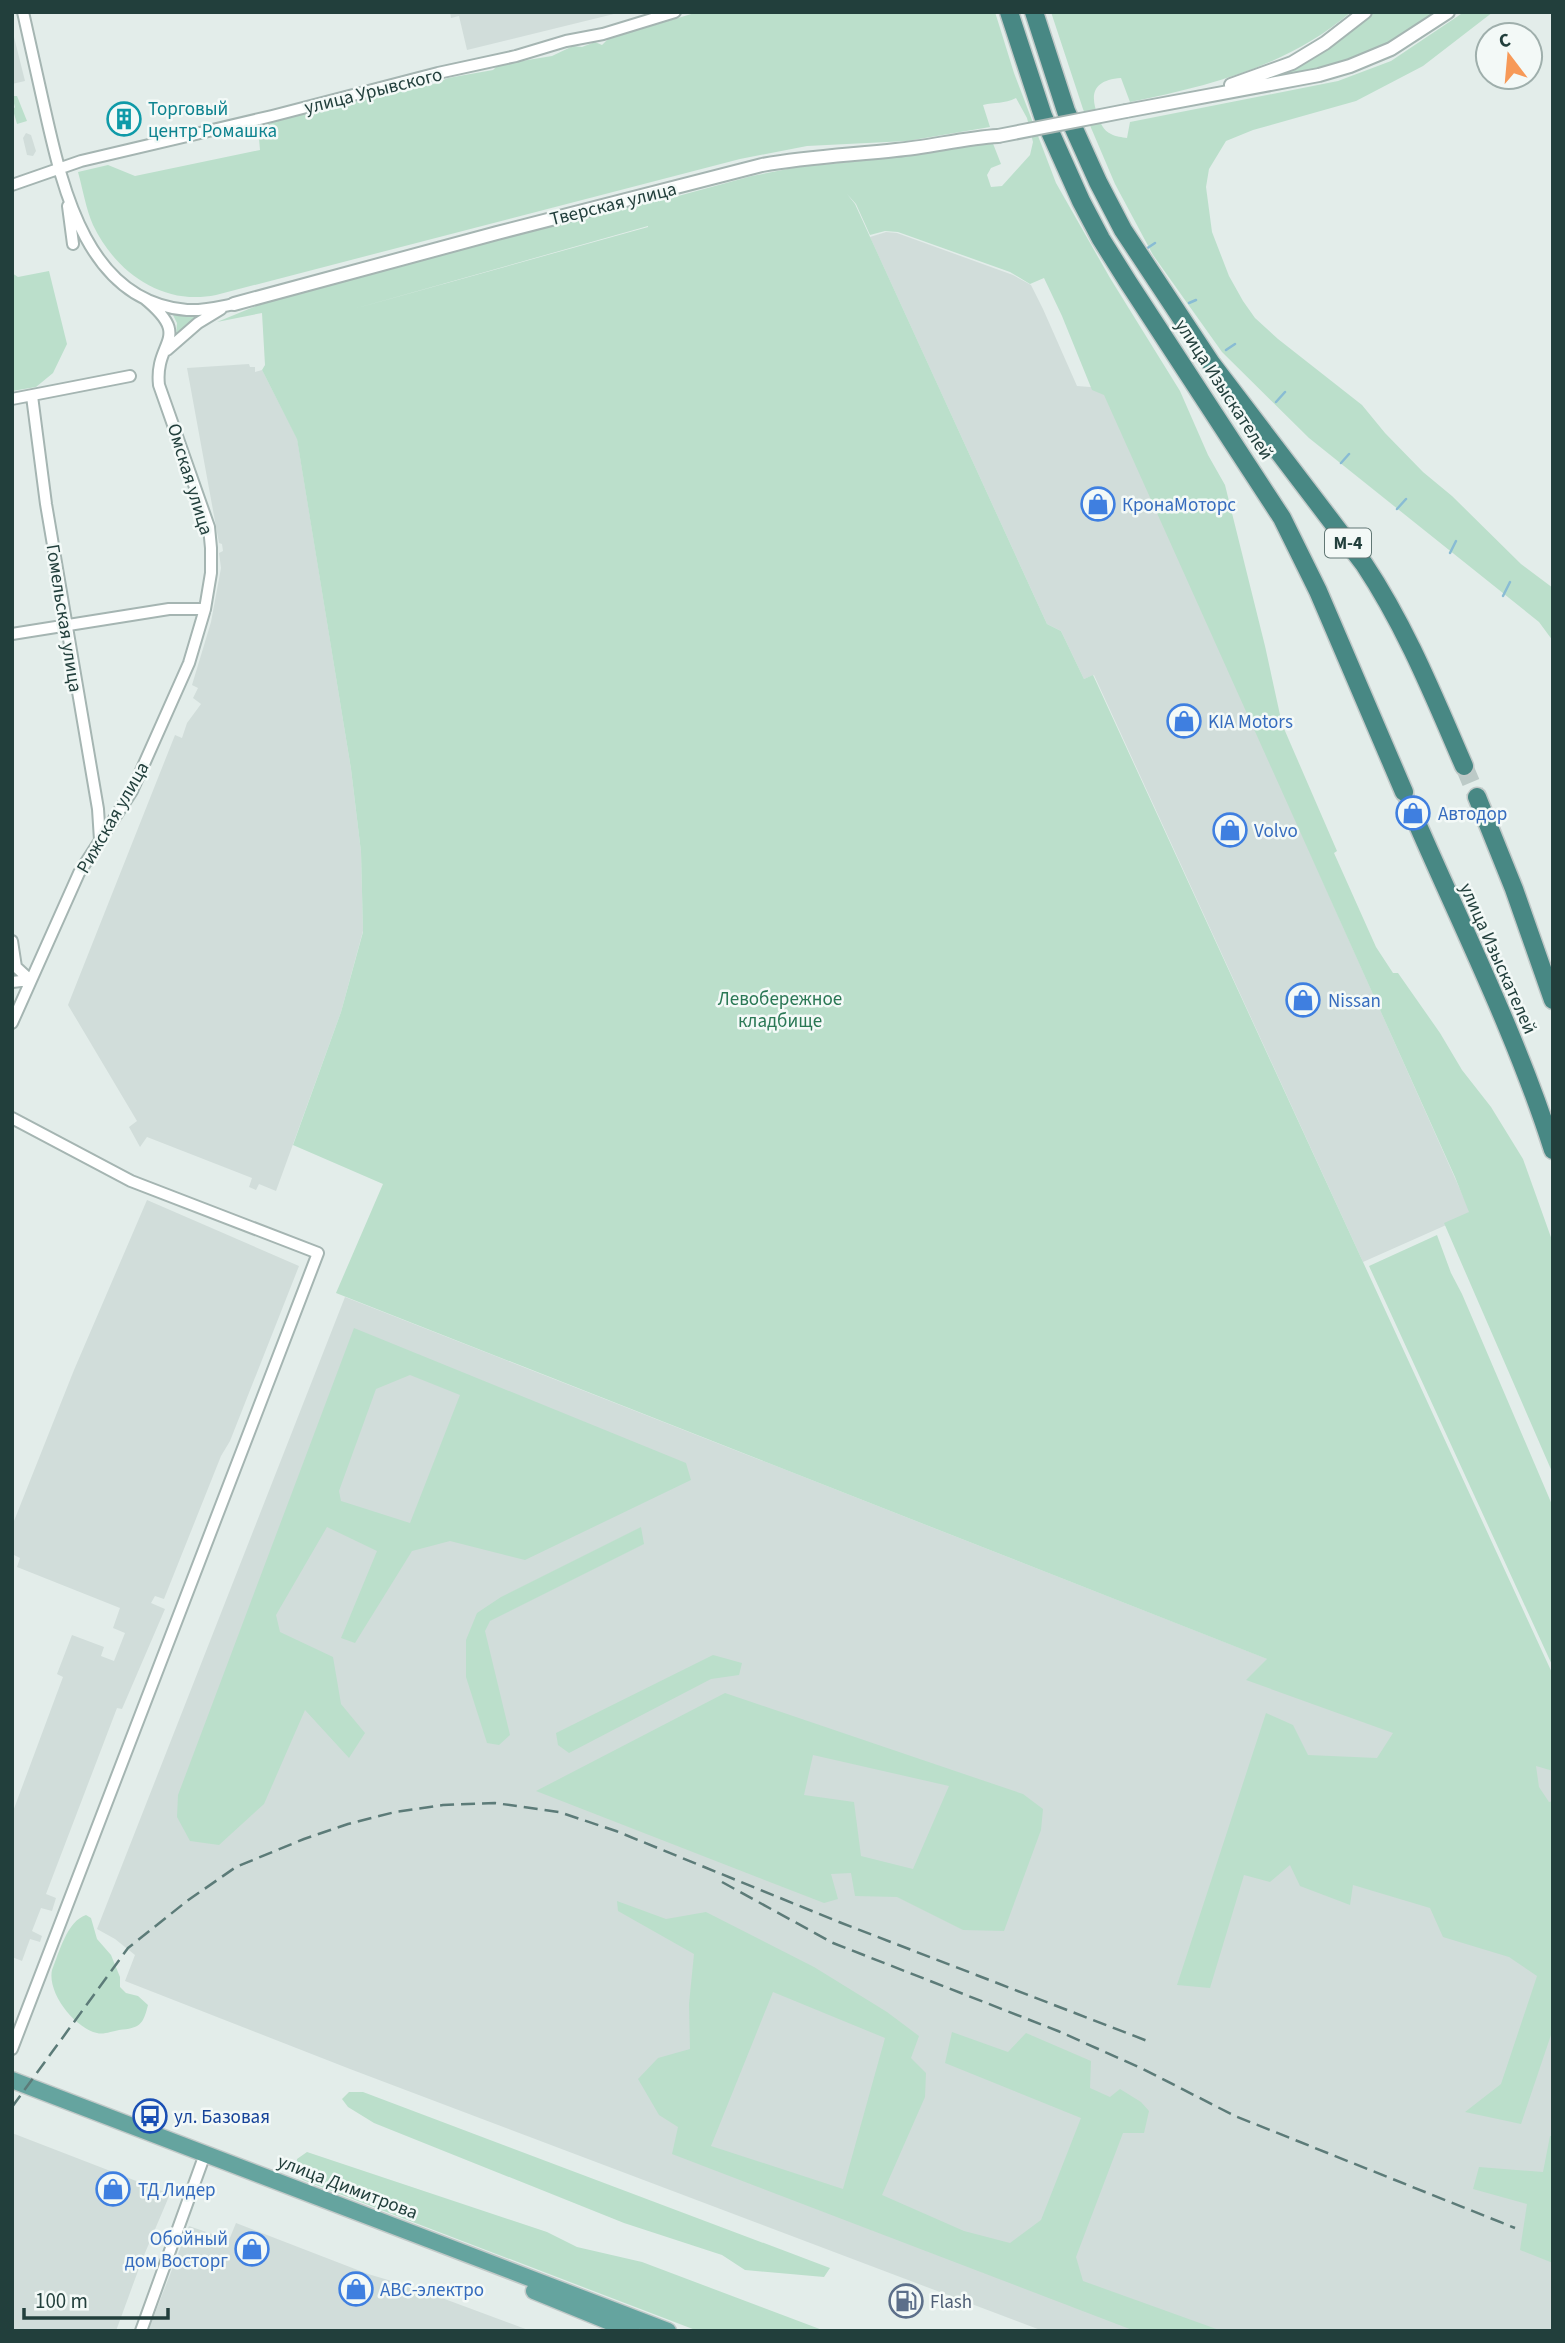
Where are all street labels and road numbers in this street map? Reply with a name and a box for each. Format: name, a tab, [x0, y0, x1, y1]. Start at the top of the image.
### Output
street label: улица Урывского	[302, 61, 445, 122]
street label: Тверская улица	[547, 176, 680, 233]
street label: улица Изыскателей	[1168, 314, 1279, 465]
street label: Омская улица	[160, 420, 219, 539]
road number: М-4	[1325, 528, 1371, 558]
street label: Гомельская улица	[38, 542, 89, 694]
street label: Рижская улица	[70, 757, 156, 879]
street label: улица Изыскателей	[1452, 879, 1543, 1039]
street label: улица Димитрова	[273, 2148, 421, 2227]

